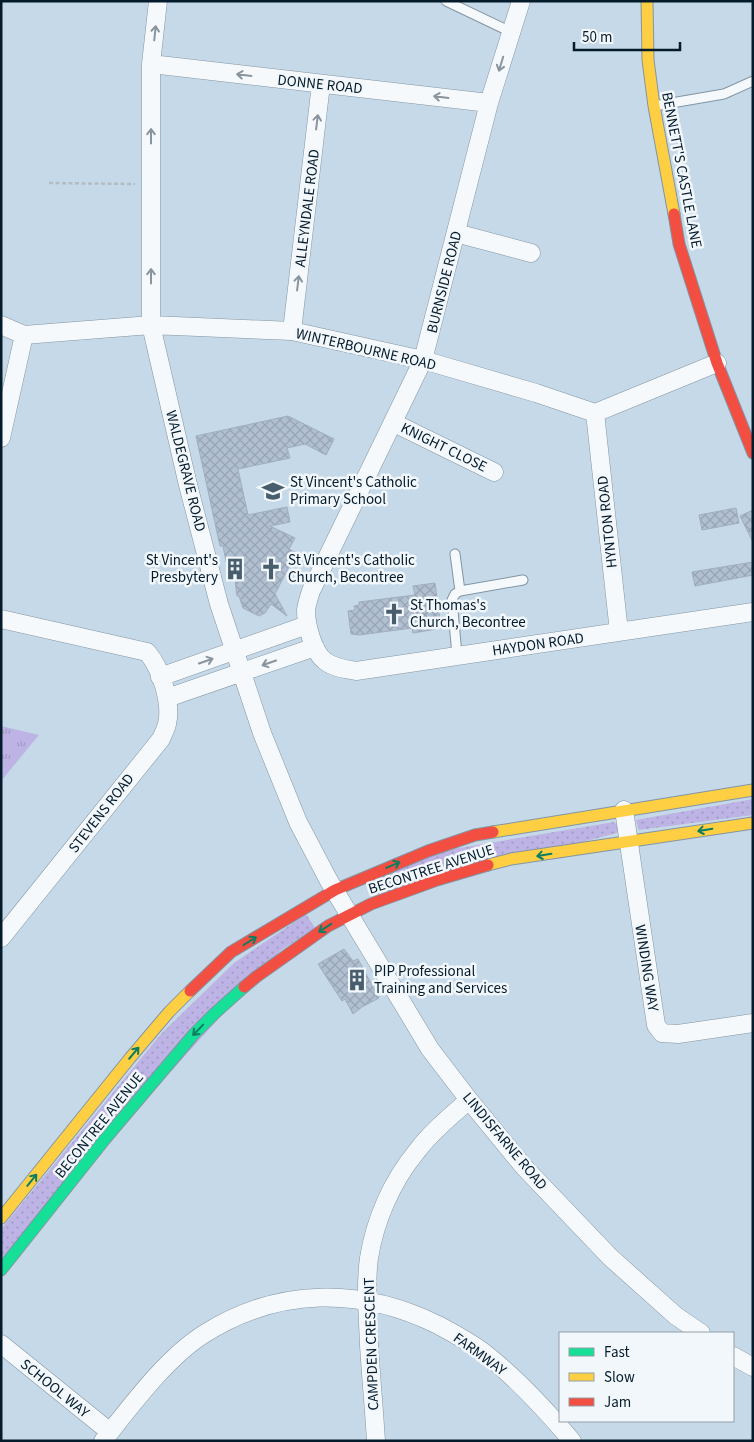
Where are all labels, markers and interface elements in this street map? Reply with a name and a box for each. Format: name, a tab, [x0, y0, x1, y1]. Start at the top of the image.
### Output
scale bar	[574, 20, 680, 52]
one-way arrow	[150, 25, 160, 41]
text: 50 m	[582, 27, 612, 48]
one-way arrow	[496, 56, 505, 72]
one-way arrow	[237, 70, 253, 80]
street label: DONNE ROAD	[276, 70, 363, 99]
street label: BENNETT'S CASTLE LANE	[656, 90, 707, 250]
one-way arrow	[433, 92, 449, 102]
one-way arrow	[312, 114, 322, 130]
one-way arrow	[146, 128, 156, 144]
street label: ALLEYNDALE ROAD	[290, 148, 325, 268]
street label: BURNSIDE ROAD	[422, 229, 467, 335]
one-way arrow	[146, 269, 156, 285]
one-way arrow	[293, 275, 303, 291]
street label: WINTERBOURNE ROAD	[294, 323, 438, 376]
street label: WALDEGRAVE ROAD	[160, 408, 211, 534]
street label: KNIGHT CLOSE	[397, 417, 491, 477]
place label: St Vincent's Catholic Primary School	[290, 472, 417, 510]
street label: HYNTON ROAD	[592, 475, 623, 569]
school or university icon: St Vincent's Catholic Primary School	[260, 478, 286, 504]
place label: St Vincent's Presbytery	[146, 550, 218, 588]
place label: St Vincent's Catholic Church, Becontree	[288, 550, 415, 588]
building icon: St Vincent's Presbytery	[222, 556, 248, 582]
church icon: St Vincent's Catholic Church, Becontree	[258, 556, 284, 582]
place label: St Thomas's Church, Becontree	[410, 595, 526, 633]
church icon: St Thomas's Church, Becontree	[381, 601, 407, 627]
street label: HAYDON ROAD	[491, 628, 585, 661]
one-way arrow	[198, 656, 214, 665]
one-way arrow	[261, 659, 277, 668]
street label: STEVENS ROAD	[64, 769, 139, 857]
one-way arrow	[697, 825, 713, 835]
street label: BECONTREE AVENUE	[366, 839, 497, 900]
one-way arrow	[536, 850, 552, 860]
one-way arrow	[385, 860, 400, 869]
one-way arrow	[318, 923, 332, 934]
street label: WINDING WAY	[629, 923, 664, 1014]
one-way arrow	[242, 935, 256, 945]
place label: PIP Professional Training and Services	[374, 961, 507, 999]
building icon: PIP Professional Training and Services	[344, 967, 370, 993]
one-way arrow	[193, 1023, 205, 1035]
one-way arrow	[128, 1047, 139, 1060]
street label: BECONTREE AVENUE	[50, 1068, 149, 1183]
street label: LINDISFARNE ROAD	[457, 1088, 552, 1195]
one-way arrow	[26, 1174, 37, 1187]
street label: CAMPDEN CRESCENT	[359, 1277, 384, 1411]
street label: FARMWAY	[449, 1328, 511, 1381]
legend	[559, 1332, 734, 1422]
text: Fast	[604, 1342, 630, 1363]
street label: SCHOOL WAY	[16, 1354, 94, 1423]
text: Slow	[604, 1367, 635, 1388]
text: Jam	[604, 1392, 631, 1413]

